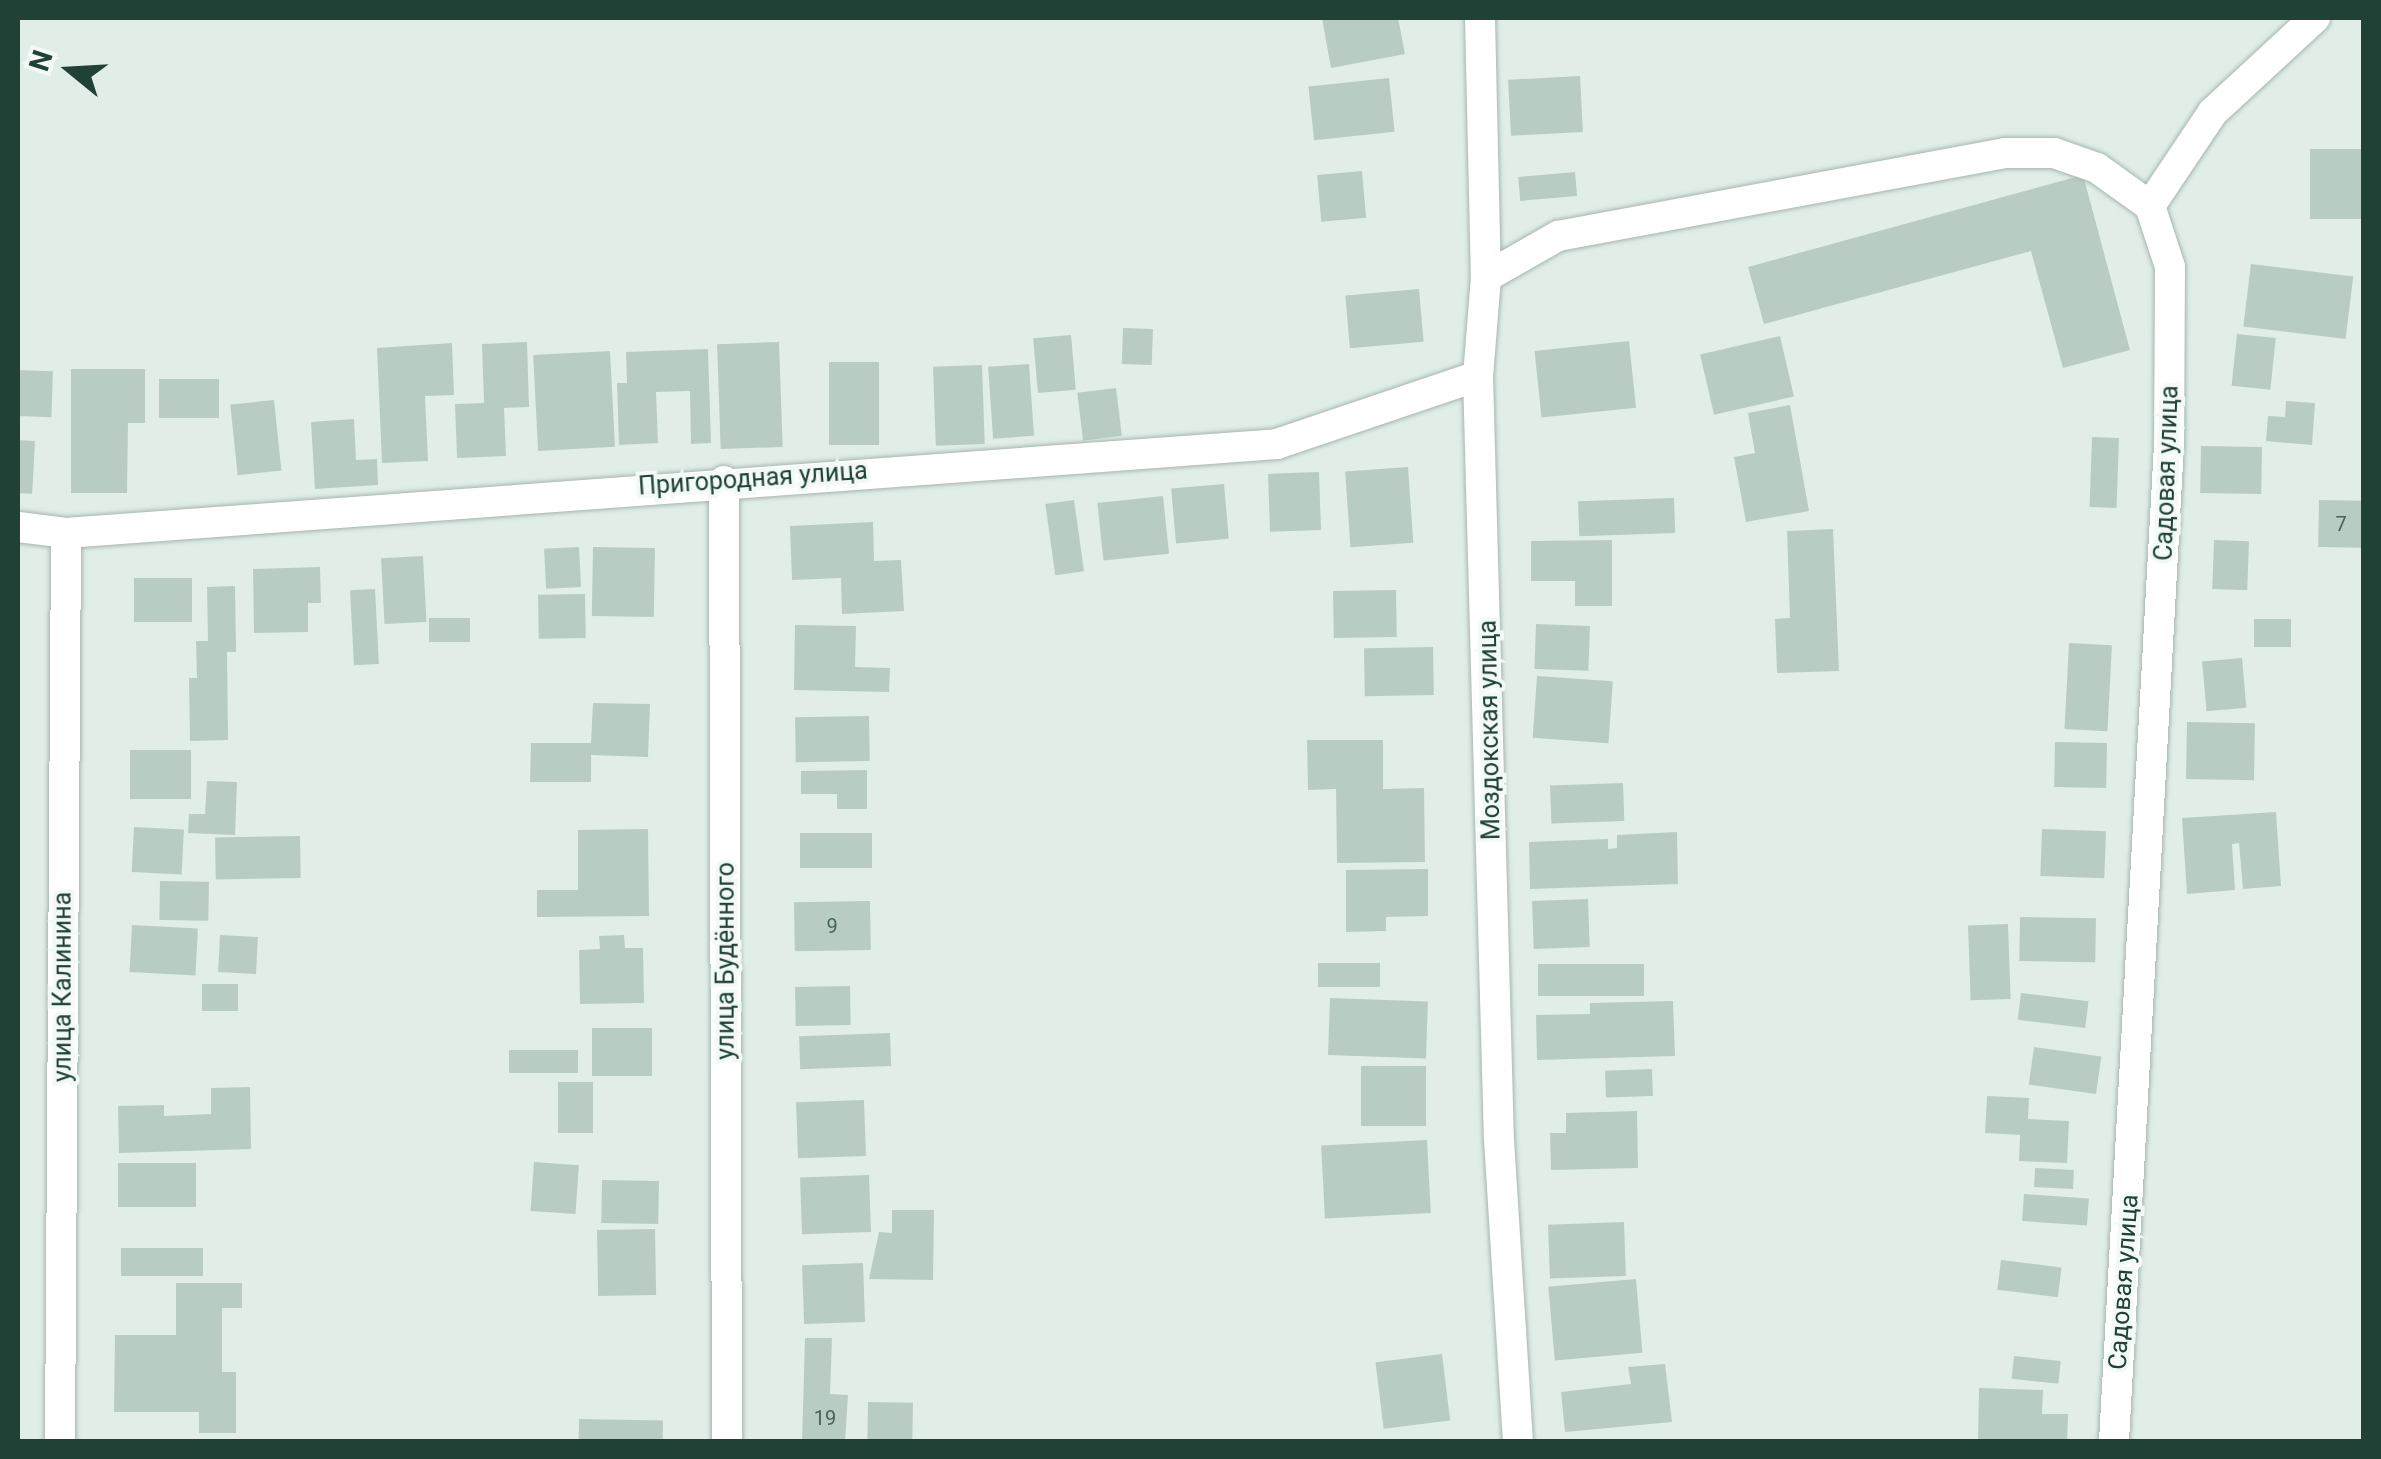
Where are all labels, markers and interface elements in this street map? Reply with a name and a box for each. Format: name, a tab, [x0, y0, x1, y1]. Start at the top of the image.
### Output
north arrow	[20, 20, 120, 120]
text: N	[22, 46, 60, 75]
street label: Садовая улица	[2149, 385, 2185, 561]
street label: Пригородная улица	[637, 456, 869, 502]
house number: 7	[2335, 512, 2347, 536]
street label: Моздокская улица	[1473, 620, 1507, 840]
street label: улица Будённого	[711, 862, 741, 1060]
street label: улица Калинина	[48, 892, 78, 1082]
house number: 9	[826, 914, 838, 938]
street label: Садовая улица	[2103, 1193, 2145, 1371]
house number: 19	[814, 1406, 836, 1430]

